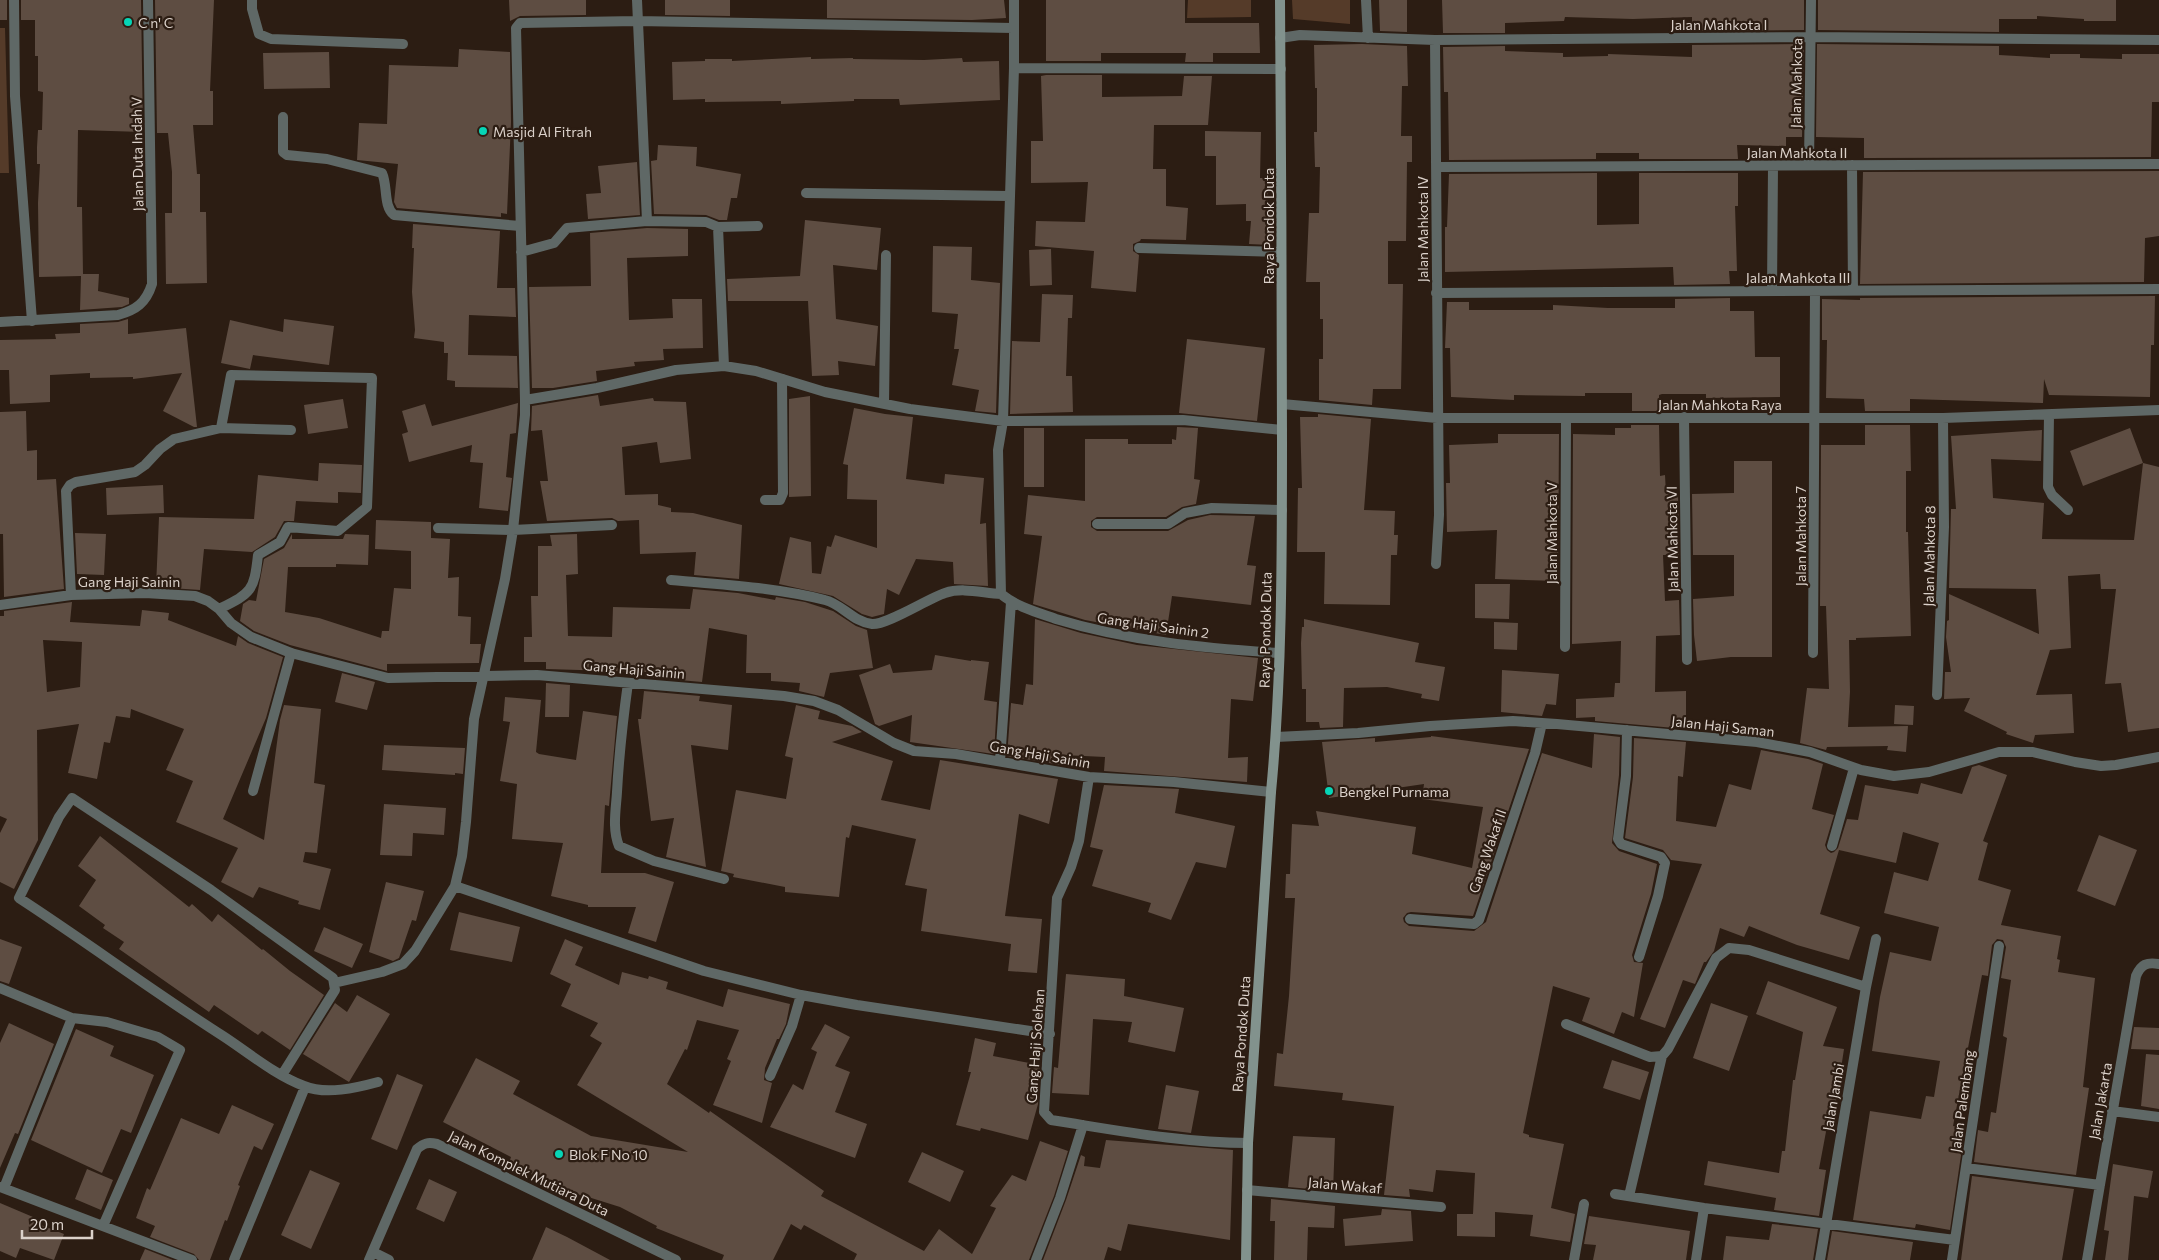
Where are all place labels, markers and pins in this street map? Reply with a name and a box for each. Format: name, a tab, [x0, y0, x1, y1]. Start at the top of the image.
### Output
place label: C n' C	[138, 14, 173, 31]
marker: C n' C	[122, 16, 134, 28]
place label: Masjid Al Fitrah	[493, 123, 592, 140]
marker: Masjid Al Fitrah	[477, 125, 489, 137]
place label: Bengkel Purnama	[1339, 783, 1449, 800]
marker: Bengkel Purnama	[1323, 785, 1335, 797]
place label: Blok F No 10	[569, 1146, 648, 1163]
marker: Blok F No 10	[553, 1148, 565, 1160]

